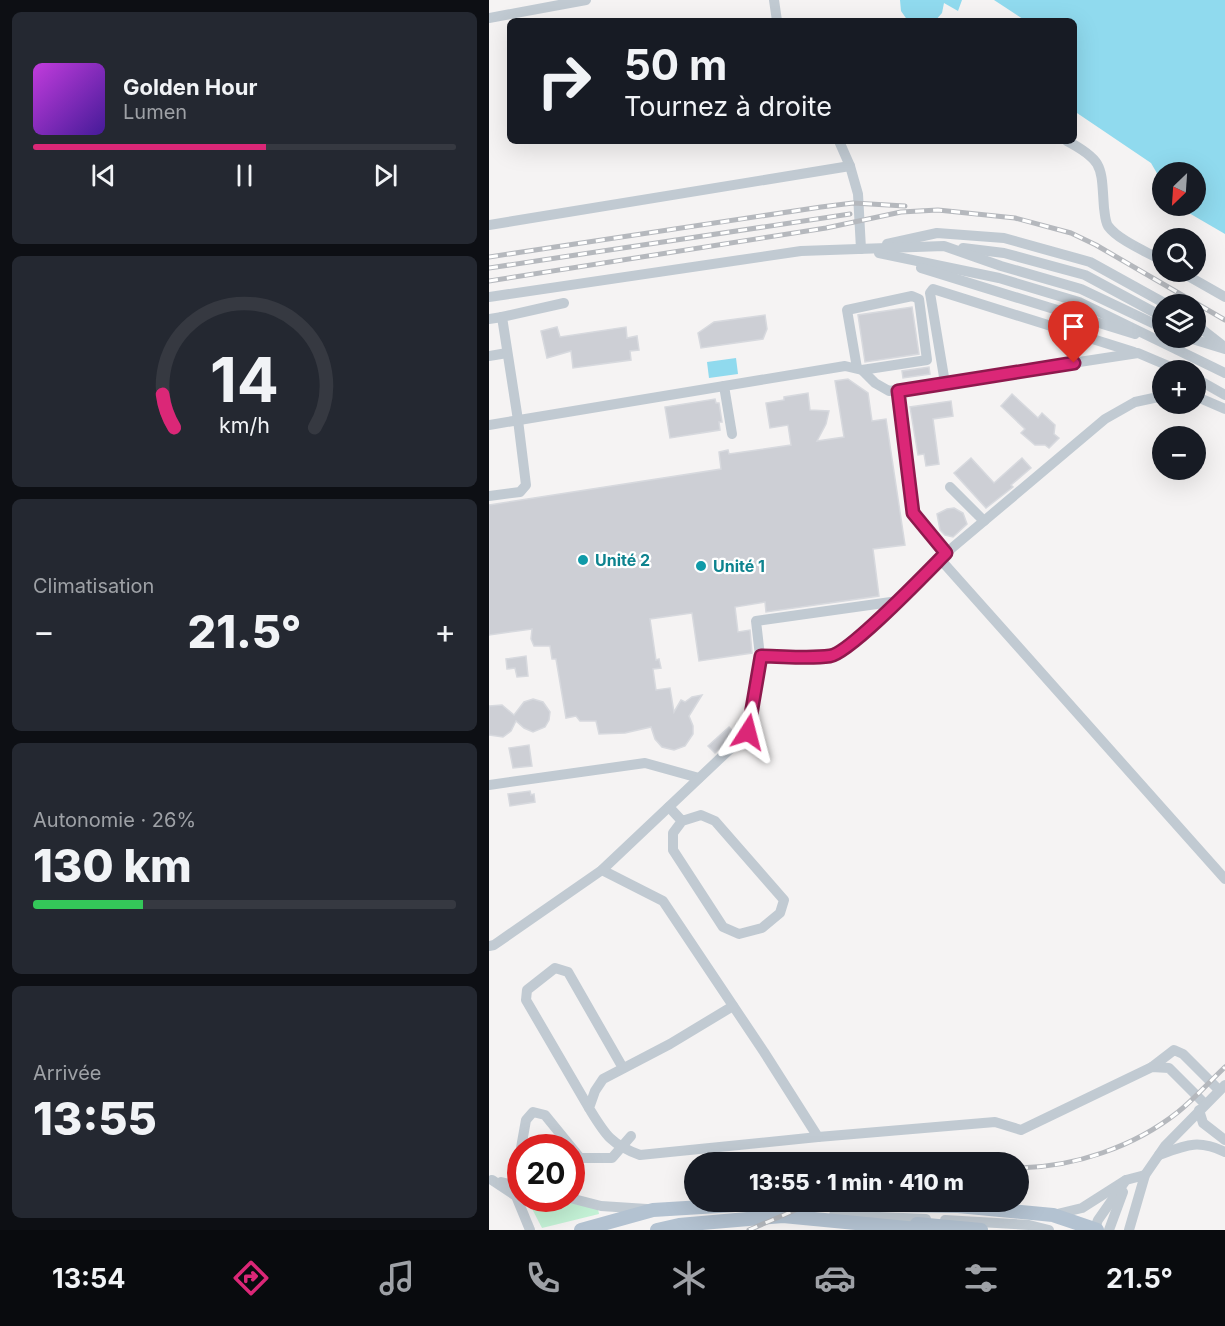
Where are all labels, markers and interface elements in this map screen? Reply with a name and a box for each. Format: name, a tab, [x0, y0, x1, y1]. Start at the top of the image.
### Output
text: 50 m	[624, 39, 727, 90]
icon: right	[525, 42, 603, 120]
text: Golden Hour	[123, 74, 257, 100]
text: Tournez à droite	[624, 90, 832, 123]
text: Lumen	[123, 100, 187, 124]
icon: previous	[87, 159, 120, 192]
icon: pause	[228, 159, 261, 192]
icon: next	[369, 159, 402, 192]
north arrow	[1152, 162, 1206, 216]
map controls	[1152, 162, 1206, 480]
button: search	[1152, 228, 1206, 282]
button: layers	[1152, 294, 1206, 348]
pin	[1048, 301, 1099, 363]
icon: arrive	[1057, 310, 1090, 343]
text: 14	[210, 343, 279, 418]
button: +	[1152, 360, 1206, 414]
text: km/h	[219, 413, 270, 439]
button: −	[1152, 426, 1206, 480]
place label: Unité 2	[595, 550, 650, 570]
marker: Unité 2	[576, 553, 590, 567]
place label: Unité 1	[713, 556, 765, 576]
marker: Unité 1	[694, 559, 708, 573]
text: Climatisation	[33, 574, 154, 598]
text: 21.5°	[187, 604, 302, 659]
text: −	[33, 611, 55, 651]
text: +	[434, 611, 456, 651]
position arrow	[716, 700, 780, 764]
text: Autonomie · 26%	[33, 808, 196, 832]
text: 130 km	[33, 838, 192, 893]
text: Arrivée	[33, 1061, 102, 1085]
text: 13:55	[33, 1091, 157, 1146]
speed limit sign: 20	[507, 1134, 585, 1212]
text: 13:55 · 1 min · 410 m	[749, 1169, 964, 1195]
icon: directions	[230, 1257, 272, 1299]
icon: music	[376, 1257, 418, 1299]
icon: phone	[522, 1257, 564, 1299]
icon: climate	[668, 1257, 710, 1299]
icon: car	[814, 1257, 856, 1299]
icon: filters	[960, 1257, 1002, 1299]
text: 13:54	[52, 1262, 126, 1295]
text: 21.5°	[1106, 1262, 1173, 1295]

